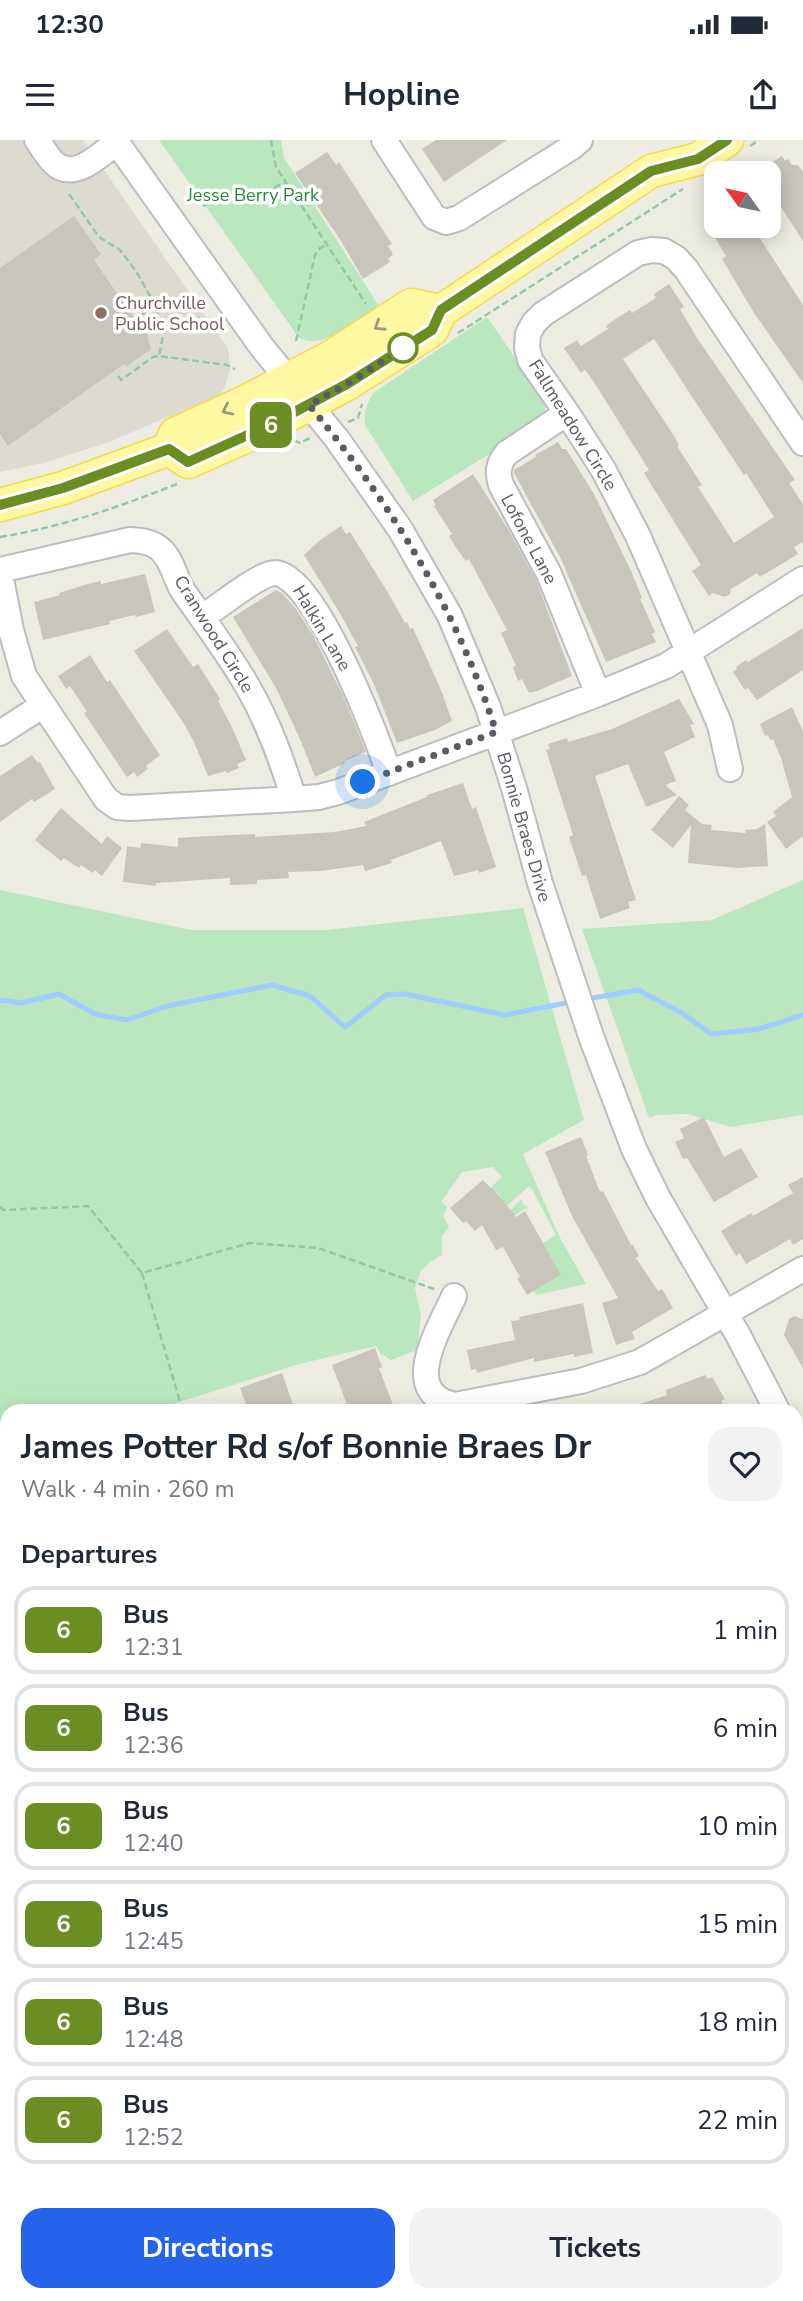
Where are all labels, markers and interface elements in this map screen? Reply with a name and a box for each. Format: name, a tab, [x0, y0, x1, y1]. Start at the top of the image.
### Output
text: 12:30	[35, 7, 104, 42]
text: Hopline	[343, 73, 460, 116]
icon: menu	[21, 76, 59, 114]
icon: share	[744, 76, 782, 114]
north arrow	[704, 161, 780, 238]
map controls	[704, 161, 781, 238]
park label: Jesse Berry Park	[186, 183, 320, 207]
place label: Churchville Public School	[115, 291, 225, 336]
marker: Churchville Public School	[93, 305, 109, 321]
one-way arrow	[374, 318, 387, 330]
unlabelled marker	[388, 333, 418, 363]
street label: Fallmeadow Circle	[523, 355, 623, 495]
one-way arrow	[222, 402, 234, 416]
line badge: 6	[248, 402, 294, 448]
text: 6	[264, 409, 278, 441]
street label: Lofone Lane	[495, 490, 563, 588]
street label: Cranwood Circle	[168, 571, 260, 697]
street label: Halkin Lane	[287, 581, 357, 675]
street label: Bonnie Braes Drive	[491, 749, 557, 905]
your location	[345, 764, 380, 799]
text: James Potter Rd s/of Bonnie Braes Dr	[21, 1425, 591, 1470]
button: heart	[708, 1427, 782, 1501]
text: Walk · 4 min · 260 m	[21, 1474, 234, 1505]
text: Departures	[21, 1537, 157, 1572]
text: Bus	[123, 1597, 169, 1632]
text: 1 min	[713, 1613, 778, 1648]
text: 6	[56, 1614, 71, 1646]
text: 12:31	[123, 1632, 183, 1663]
text: Bus	[123, 1695, 169, 1730]
text: 6 min	[713, 1711, 778, 1746]
text: 6	[56, 1712, 71, 1744]
text: 12:36	[123, 1730, 183, 1761]
text: Bus	[123, 1793, 169, 1828]
text: 10 min	[697, 1809, 778, 1844]
text: 6	[56, 1810, 71, 1842]
text: 12:40	[123, 1828, 183, 1859]
text: Bus	[123, 1891, 169, 1926]
text: 15 min	[697, 1907, 778, 1942]
text: 6	[56, 1908, 71, 1940]
text: 12:45	[123, 1926, 183, 1957]
text: Bus	[123, 1989, 169, 2024]
text: 18 min	[697, 2005, 778, 2040]
text: 6	[56, 2006, 71, 2038]
text: 12:48	[123, 2024, 183, 2055]
text: Bus	[123, 2087, 169, 2122]
text: 22 min	[697, 2103, 778, 2138]
text: 6	[56, 2104, 71, 2136]
text: 12:52	[123, 2122, 183, 2153]
button: Directions	[21, 2208, 395, 2288]
button: Tickets	[409, 2208, 782, 2288]

